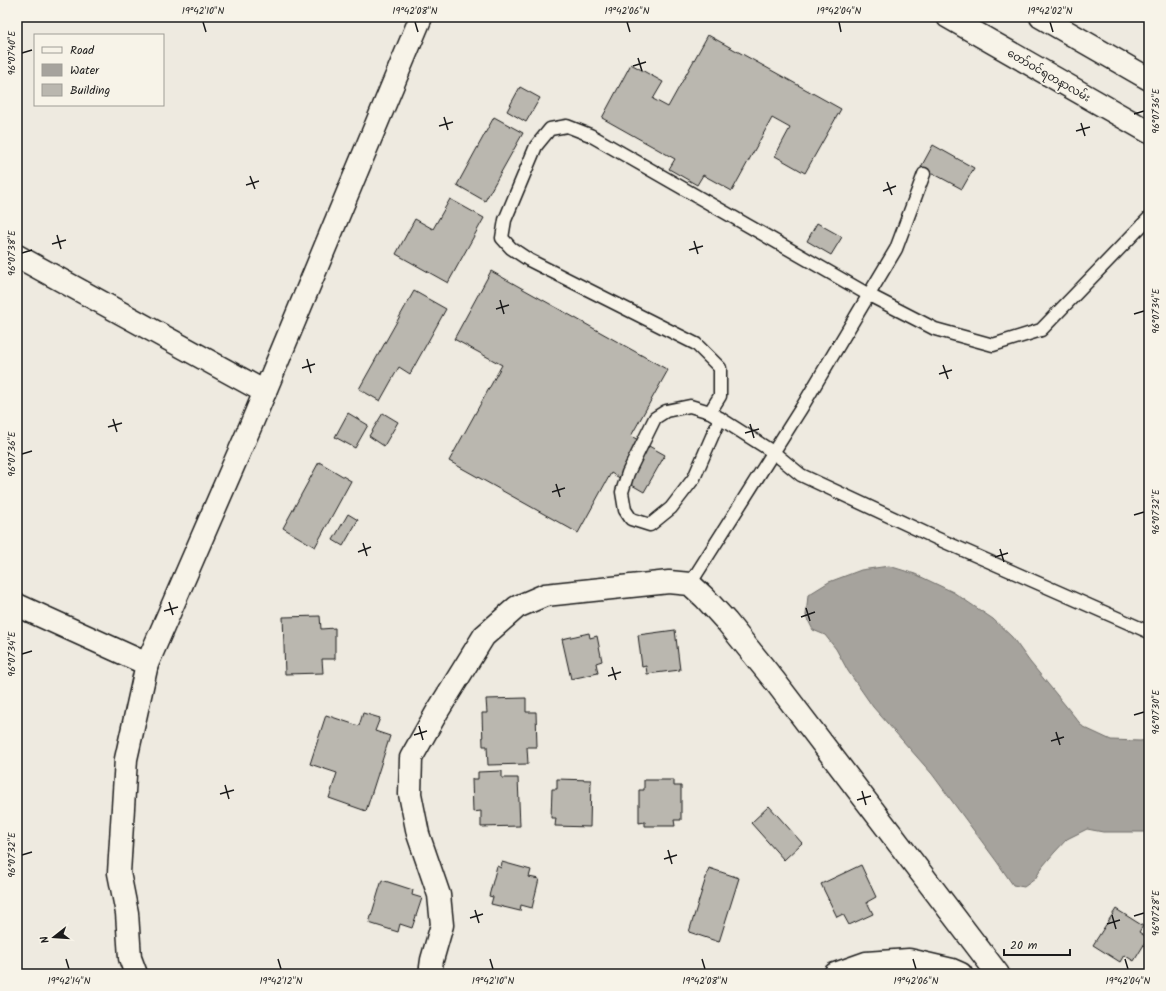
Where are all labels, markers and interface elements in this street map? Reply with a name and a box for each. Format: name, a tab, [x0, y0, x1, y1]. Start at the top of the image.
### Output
text: 19°42'10"N	[182, 3, 224, 19]
text: 19°42'08"N	[392, 3, 438, 19]
text: 19°42'06"N	[605, 3, 650, 19]
text: 19°42'04"N	[817, 3, 862, 19]
text: 19°42'02"N	[1027, 3, 1073, 19]
text: 96°07'40"E	[4, 30, 20, 75]
legend	[34, 34, 164, 106]
text: Road	[70, 41, 95, 60]
street label: တော်ဝင်ရတနာလမ်း	[1003, 45, 1094, 107]
text: Water	[70, 61, 100, 80]
text: Building	[70, 81, 110, 100]
text: 96°07'36"E	[1148, 87, 1164, 134]
text: 96°07'38"E	[4, 229, 20, 276]
text: 96°07'34"E	[1148, 287, 1164, 334]
text: 96°07'36"E	[4, 430, 20, 477]
text: 96°07'32"E	[1148, 488, 1164, 535]
text: 96°07'34"E	[4, 630, 20, 677]
text: 96°07'30"E	[1148, 688, 1164, 734]
text: 96°07'32"E	[4, 831, 20, 878]
text: 96°07'28"E	[1148, 889, 1164, 936]
north arrow	[34, 917, 74, 957]
scale bar	[1004, 931, 1070, 957]
text: N	[36, 934, 55, 946]
text: 20 m	[1010, 936, 1038, 955]
text: 19°42'14"N	[48, 973, 91, 989]
text: 19°42'12"N	[259, 973, 303, 989]
text: 19°42'10"N	[472, 973, 514, 989]
text: 19°42'08"N	[682, 973, 728, 989]
text: 19°42'06"N	[894, 973, 939, 989]
text: 19°42'04"N	[1106, 973, 1151, 989]

